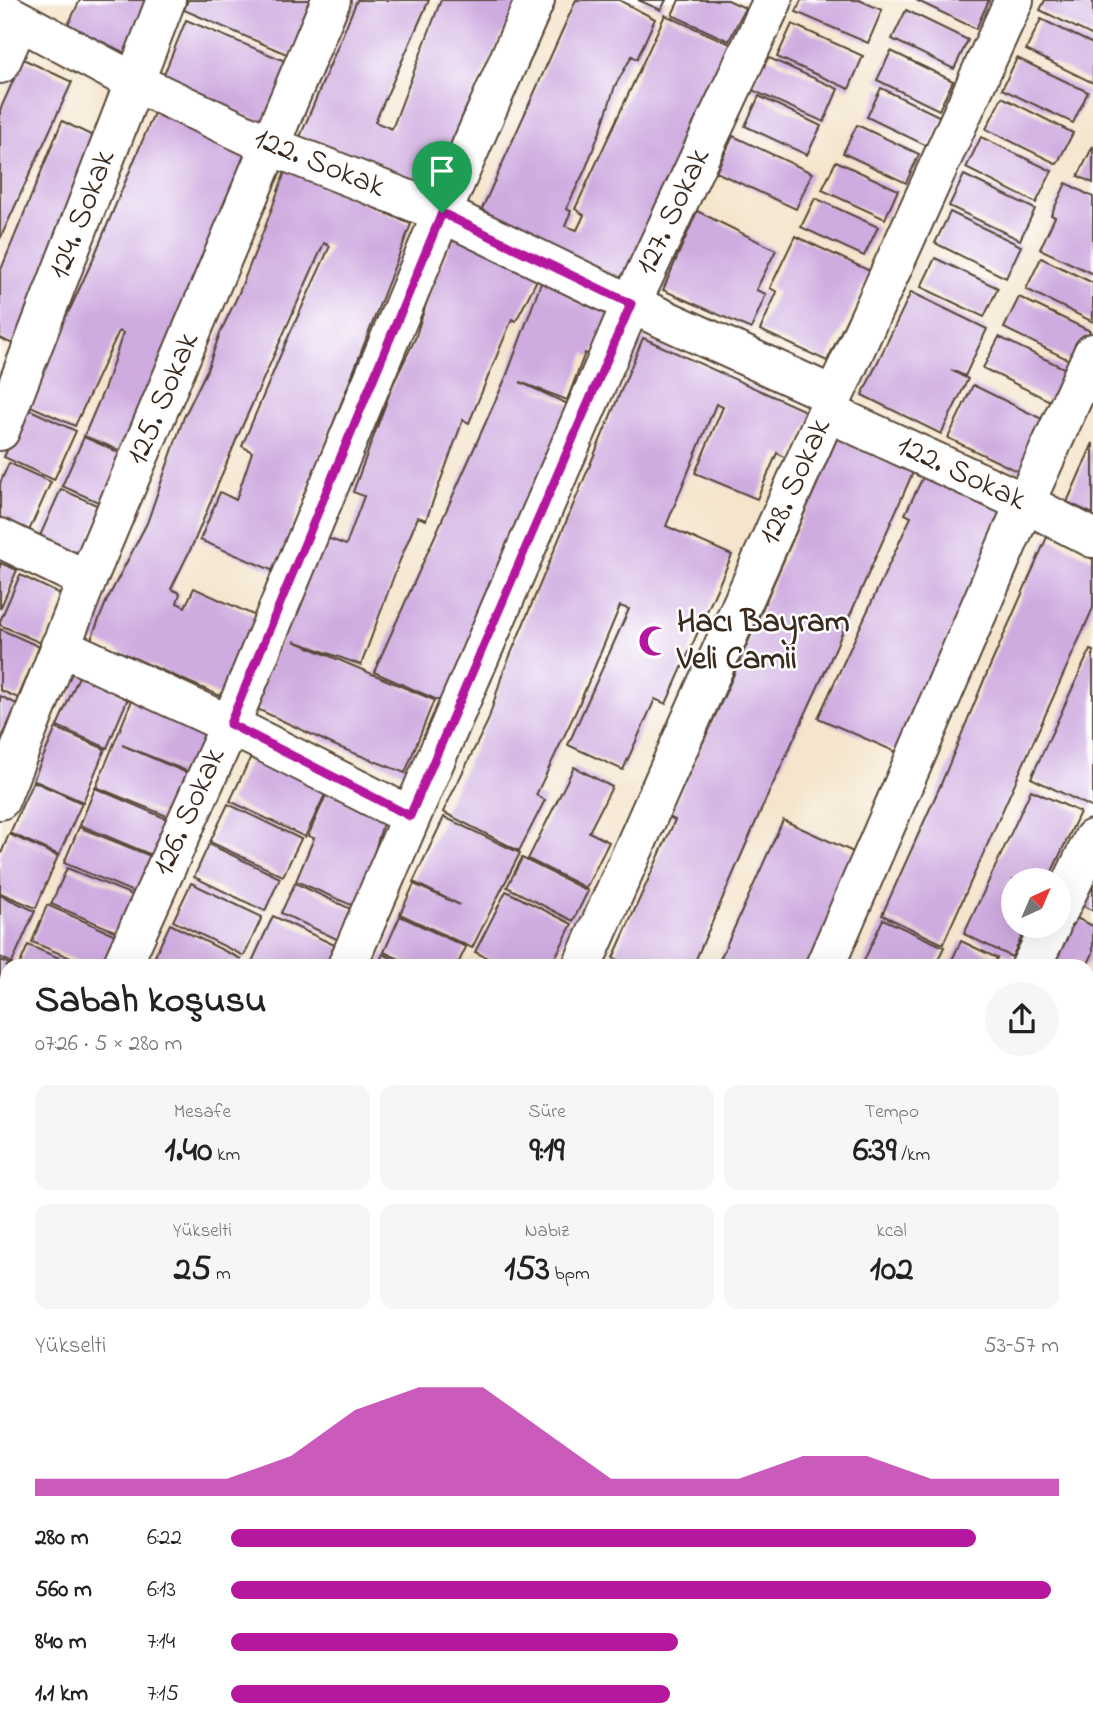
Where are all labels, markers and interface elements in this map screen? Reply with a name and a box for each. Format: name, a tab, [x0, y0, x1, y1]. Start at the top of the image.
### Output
street label: 122. Sokak	[246, 116, 393, 212]
street label: 127. Sokak	[624, 140, 724, 283]
pin	[412, 141, 472, 213]
street label: 124. Sokak	[37, 142, 130, 287]
icon: arrive	[423, 152, 461, 190]
street label: 125. Sokak	[115, 324, 213, 473]
street label: 128. Sokak	[747, 410, 845, 553]
street label: 122. Sokak	[889, 424, 1034, 525]
place label: Hacı Bayram Veli Camii	[676, 600, 850, 684]
mosque icon: Hacı Bayram Veli Camii	[637, 624, 671, 658]
street label: 126. Sokak	[141, 739, 240, 884]
north arrow	[1001, 868, 1071, 938]
map controls	[1001, 868, 1071, 938]
text: Sabah koşusu	[35, 974, 266, 1030]
button: share	[985, 982, 1059, 1056]
text: 07:26 · 5 × 280 m	[35, 1028, 182, 1061]
text: Mesafe	[174, 1099, 231, 1126]
text: Süre	[528, 1099, 566, 1126]
text: Tempo	[864, 1099, 919, 1126]
text: 1.40	[165, 1126, 212, 1177]
text: 9:19	[529, 1126, 565, 1177]
text: 6:39	[853, 1126, 896, 1177]
text: km	[212, 1142, 240, 1169]
text: /km	[896, 1142, 930, 1169]
text: Yükselti	[173, 1218, 232, 1245]
text: Nabız	[525, 1218, 569, 1245]
text: kcal	[877, 1218, 907, 1245]
text: 25	[174, 1245, 211, 1296]
text: 153	[504, 1245, 550, 1296]
text: 102	[870, 1245, 913, 1296]
text: m	[211, 1261, 231, 1288]
text: bpm	[550, 1261, 590, 1288]
text: Yükselti	[35, 1330, 106, 1363]
text: 53–57 m	[983, 1330, 1059, 1363]
text: 280 m	[35, 1522, 89, 1555]
text: 6:22	[147, 1522, 182, 1555]
text: 560 m	[35, 1574, 92, 1607]
text: 6:13	[147, 1574, 176, 1607]
text: 840 m	[35, 1626, 87, 1659]
text: 7:14	[147, 1626, 175, 1659]
text: 1.1 km	[35, 1678, 88, 1711]
text: 7:15	[147, 1678, 179, 1711]

